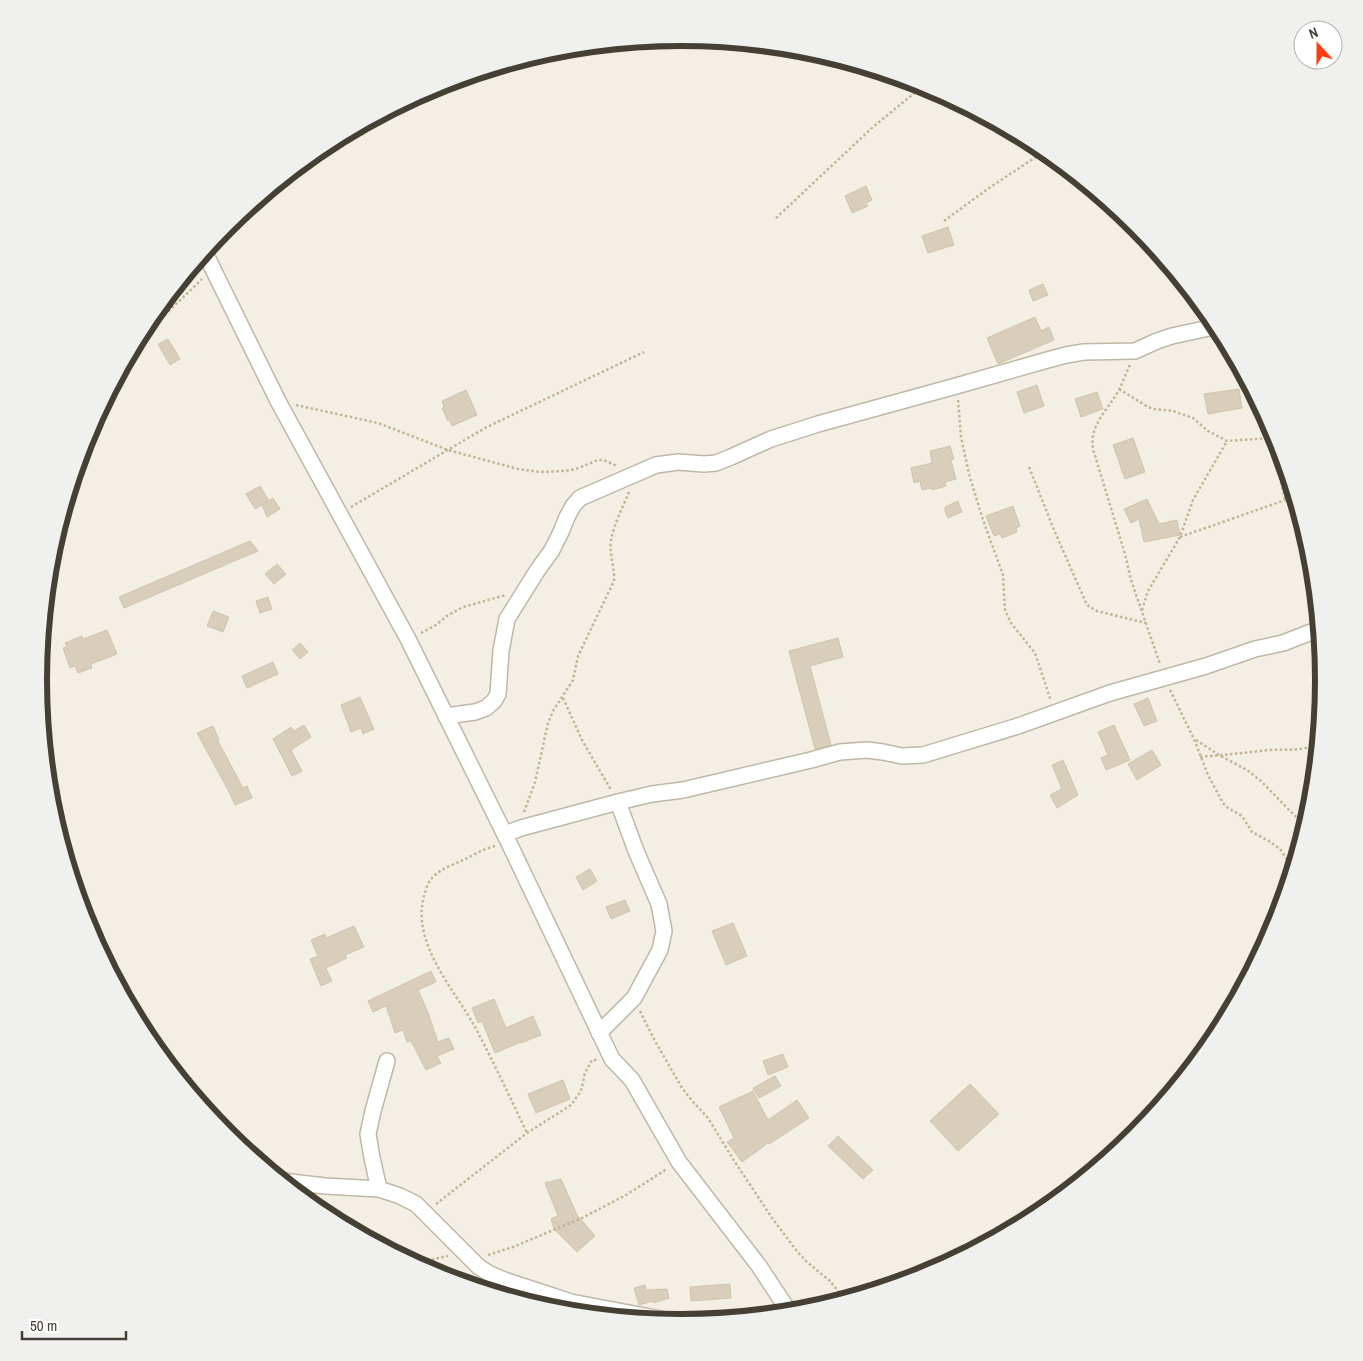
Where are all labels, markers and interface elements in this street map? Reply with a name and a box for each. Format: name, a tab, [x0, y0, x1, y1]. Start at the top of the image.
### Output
north arrow	[1293, 20, 1343, 70]
text: N	[1306, 23, 1320, 43]
scale bar	[22, 1308, 126, 1340]
text: 50 m	[30, 1315, 57, 1336]

